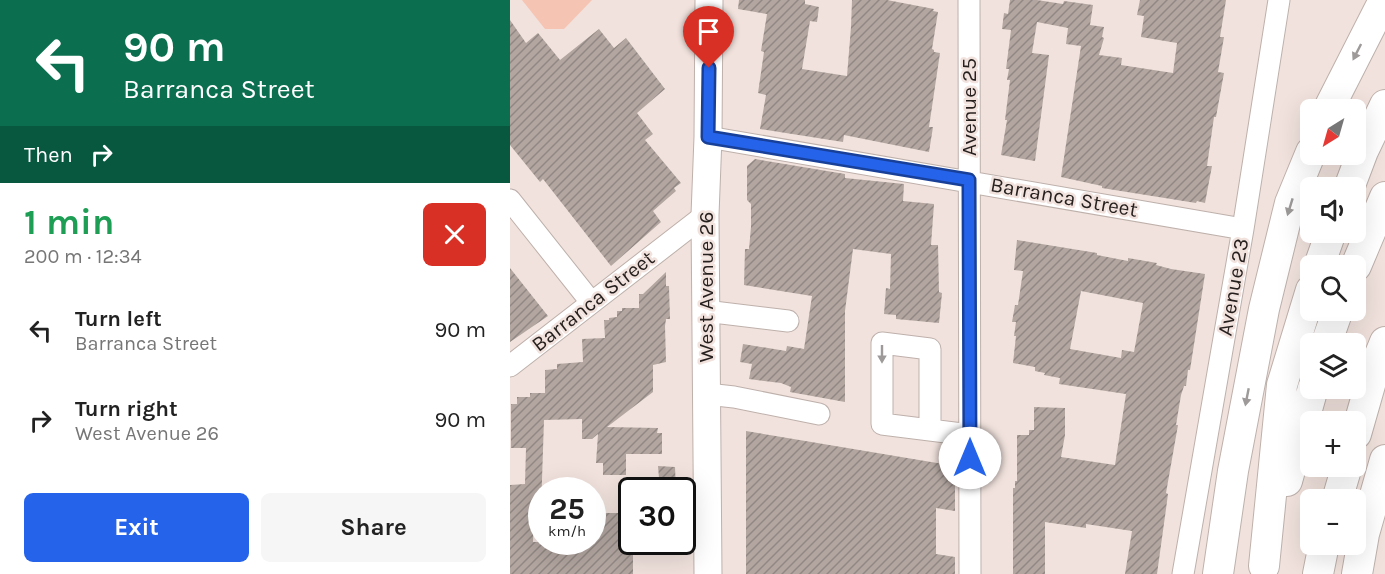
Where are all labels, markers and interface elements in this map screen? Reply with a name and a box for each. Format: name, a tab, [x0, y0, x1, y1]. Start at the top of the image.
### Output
pin	[683, 6, 734, 68]
icon: arrive	[692, 15, 725, 48]
text: 90 m	[123, 22, 226, 72]
icon: left	[24, 24, 102, 102]
one-way arrow	[1352, 43, 1362, 60]
street label: Avenue 25	[957, 58, 981, 156]
text: Barranca Street	[123, 73, 315, 105]
north arrow	[1300, 99, 1366, 165]
map controls	[1300, 99, 1366, 555]
icon: right	[85, 138, 118, 171]
text: Then	[24, 142, 73, 168]
street label: Barranca Street	[989, 172, 1140, 222]
button: sound	[1300, 177, 1366, 243]
one-way arrow	[1285, 198, 1294, 216]
text: 1 min	[24, 201, 114, 243]
button: close	[423, 203, 486, 266]
street label: West Avenue 26	[694, 211, 718, 363]
street label: Avenue 23	[1213, 236, 1253, 338]
text: 200 m · 12:34	[24, 245, 142, 268]
street label: Barranca Street	[527, 246, 659, 356]
button: search	[1300, 255, 1366, 321]
text: Turn left	[75, 306, 162, 332]
icon: left	[24, 314, 57, 347]
text: 90 m	[434, 317, 486, 343]
text: Barranca Street	[75, 332, 217, 355]
button: layers	[1300, 333, 1366, 399]
one-way arrow	[877, 344, 887, 363]
one-way arrow	[1242, 388, 1251, 407]
text: Turn right	[75, 396, 178, 422]
icon: right	[24, 404, 57, 437]
text: 90 m	[434, 407, 486, 433]
button: +	[1300, 411, 1366, 477]
text: West Avenue 26	[75, 422, 219, 445]
position arrow	[938, 426, 1002, 490]
speed limit sign: 30	[618, 477, 696, 555]
button: −	[1300, 489, 1366, 555]
text: 25	[549, 491, 585, 527]
button: Exit	[24, 493, 249, 562]
button: Share	[261, 493, 486, 562]
text: km/h	[548, 522, 586, 540]

